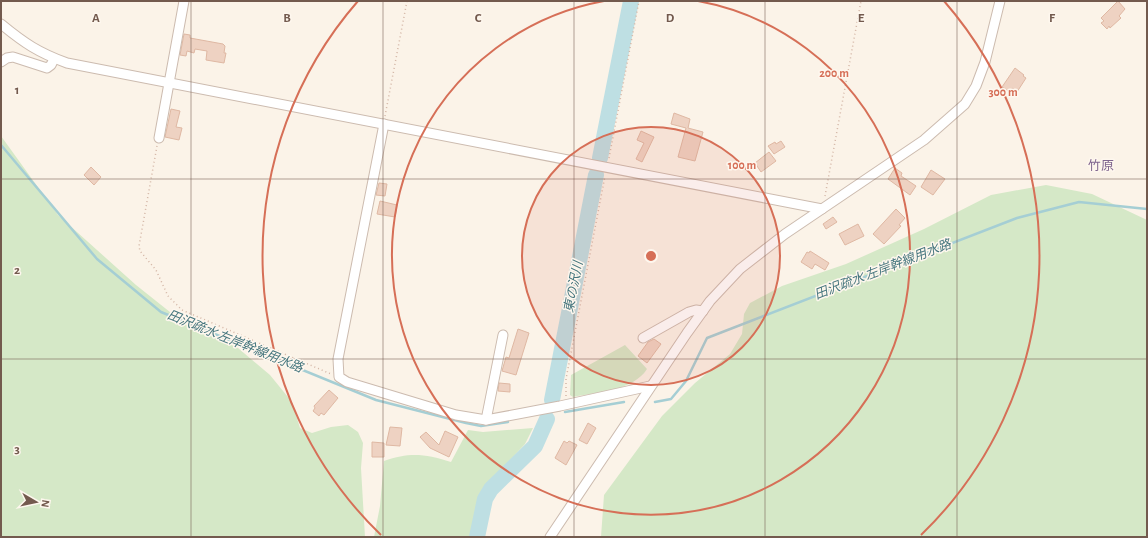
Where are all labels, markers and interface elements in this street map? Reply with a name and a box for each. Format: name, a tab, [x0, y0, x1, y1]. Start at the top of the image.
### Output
text: A	[92, 12, 100, 25]
text: B	[283, 12, 291, 25]
text: C	[475, 12, 482, 25]
text: D	[666, 12, 675, 25]
text: E	[858, 12, 865, 25]
text: F	[1049, 12, 1056, 25]
text: 200 m	[819, 67, 849, 79]
text: 1	[15, 84, 19, 97]
text: 300 m	[988, 86, 1018, 98]
text: 100 m	[728, 159, 756, 171]
district label: 竹原	[1088, 159, 1114, 173]
water label: 田沢疏水 左岸幹線用水路	[813, 237, 954, 302]
centre of rings	[644, 249, 658, 263]
water label: 東の沢川	[562, 258, 586, 314]
text: 2	[14, 264, 20, 277]
water label: 田沢疏水 左岸幹線用水路	[165, 308, 306, 376]
text: 3	[14, 443, 20, 456]
north arrow	[16, 482, 56, 522]
text: N	[39, 499, 51, 508]

